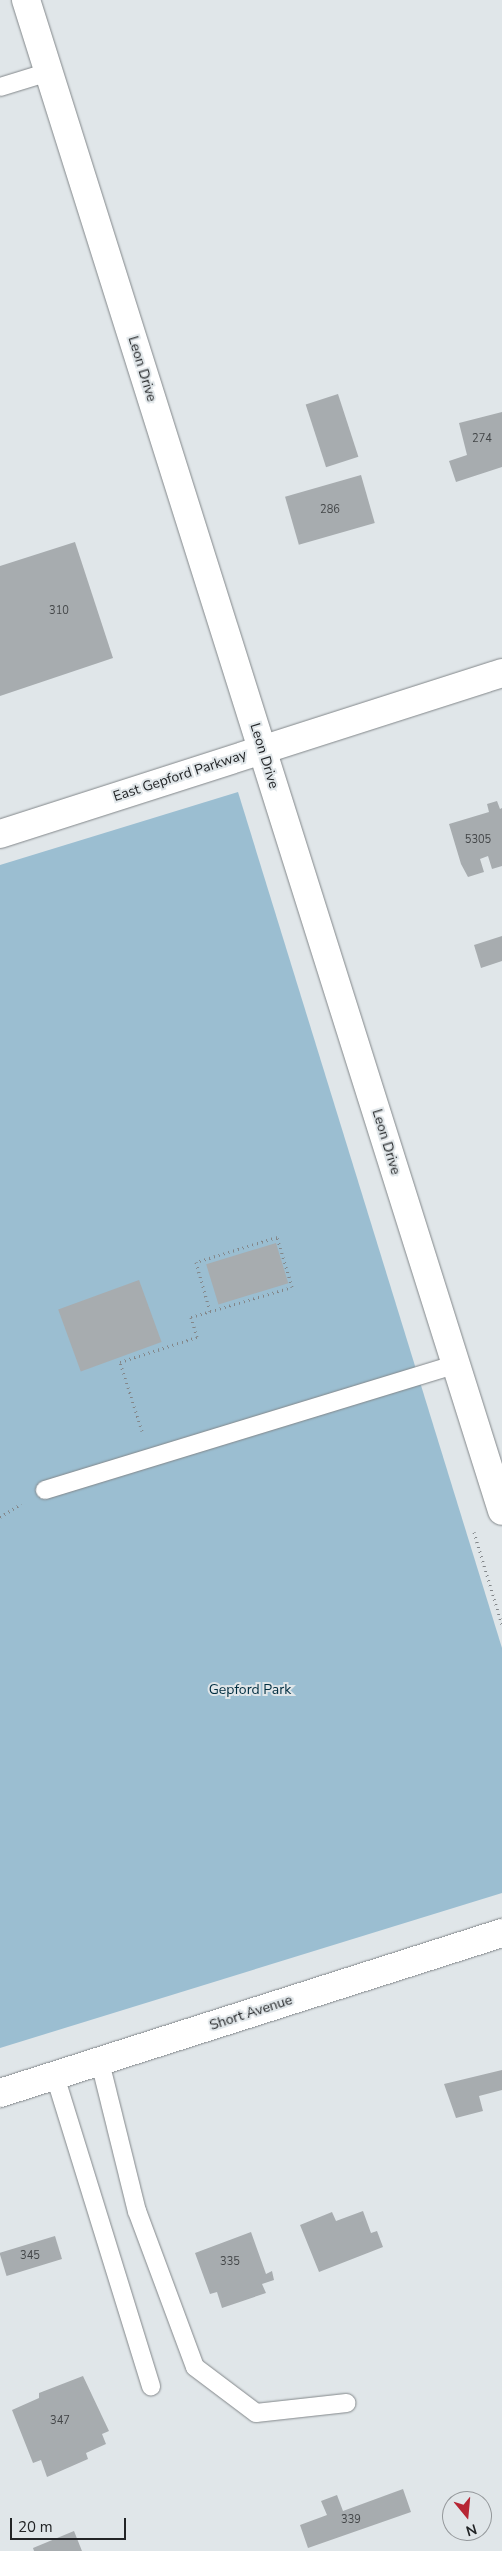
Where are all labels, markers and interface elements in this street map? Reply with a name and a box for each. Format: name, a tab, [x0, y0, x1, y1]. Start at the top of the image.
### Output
street label: Leon Drive	[124, 334, 160, 404]
house number: 274	[472, 432, 492, 446]
house number: 286	[320, 503, 340, 517]
house number: 310	[49, 604, 69, 618]
street label: Leon Drive	[246, 721, 282, 791]
street label: East Gepford Parkway	[111, 747, 249, 805]
house number: 5305	[465, 833, 491, 847]
street label: Leon Drive	[368, 1107, 404, 1177]
park label: Gepford Park	[209, 1682, 291, 1698]
street label: Short Avenue	[208, 1992, 294, 2034]
house number: 345	[20, 2249, 40, 2263]
house number: 335	[220, 2255, 240, 2269]
house number: 347	[50, 2414, 70, 2428]
north arrow	[442, 2491, 492, 2541]
scale bar	[12, 2508, 129, 2540]
house number: 339	[341, 2513, 361, 2527]
text: 20 m	[18, 2517, 53, 2537]
text: N	[463, 2519, 479, 2540]

